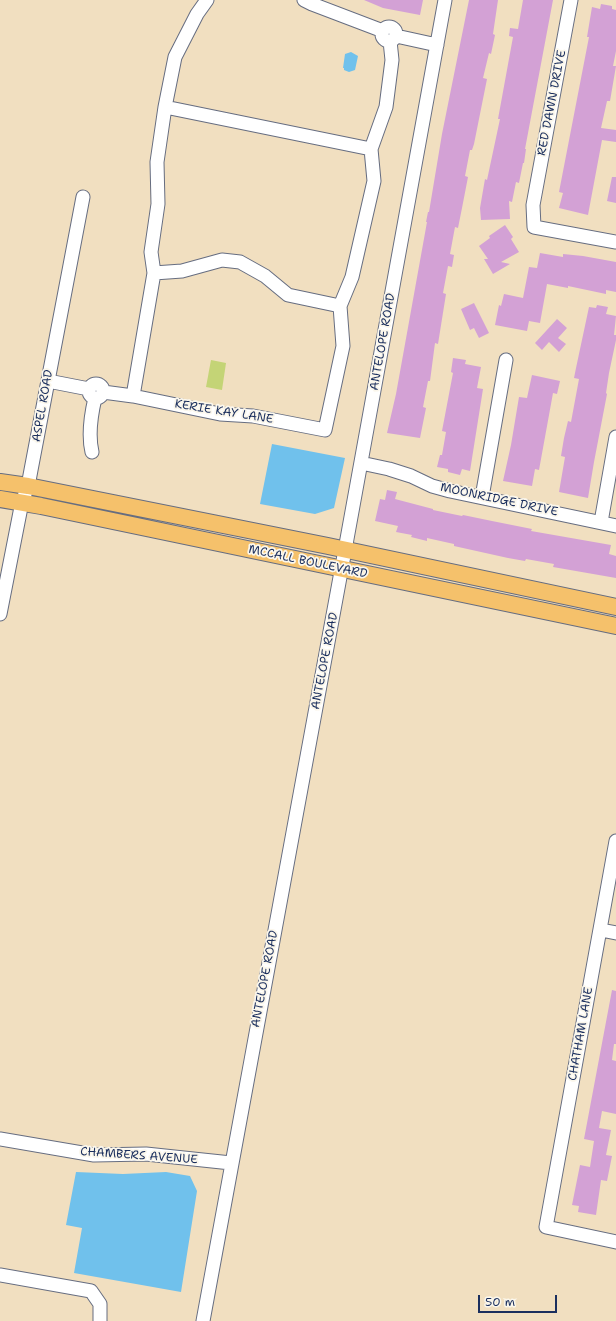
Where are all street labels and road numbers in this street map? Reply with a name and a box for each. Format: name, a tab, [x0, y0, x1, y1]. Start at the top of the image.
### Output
street label: RED DAWN DRIVE	[535, 49, 569, 157]
street label: ANTELOPE ROAD	[367, 292, 399, 392]
street label: ASPEL ROAD	[30, 369, 56, 443]
street label: KERIE KAY LANE	[174, 397, 274, 427]
street label: MOONRIDGE DRIVE	[439, 480, 559, 520]
street label: MCCALL BOULEVARD	[247, 542, 369, 582]
street label: ANTELOPE ROAD	[309, 611, 341, 711]
street label: ANTELOPE ROAD	[249, 929, 281, 1029]
street label: CHATHAM LANE	[566, 986, 596, 1082]
street label: CHAMBERS AVENUE	[80, 1145, 198, 1167]

